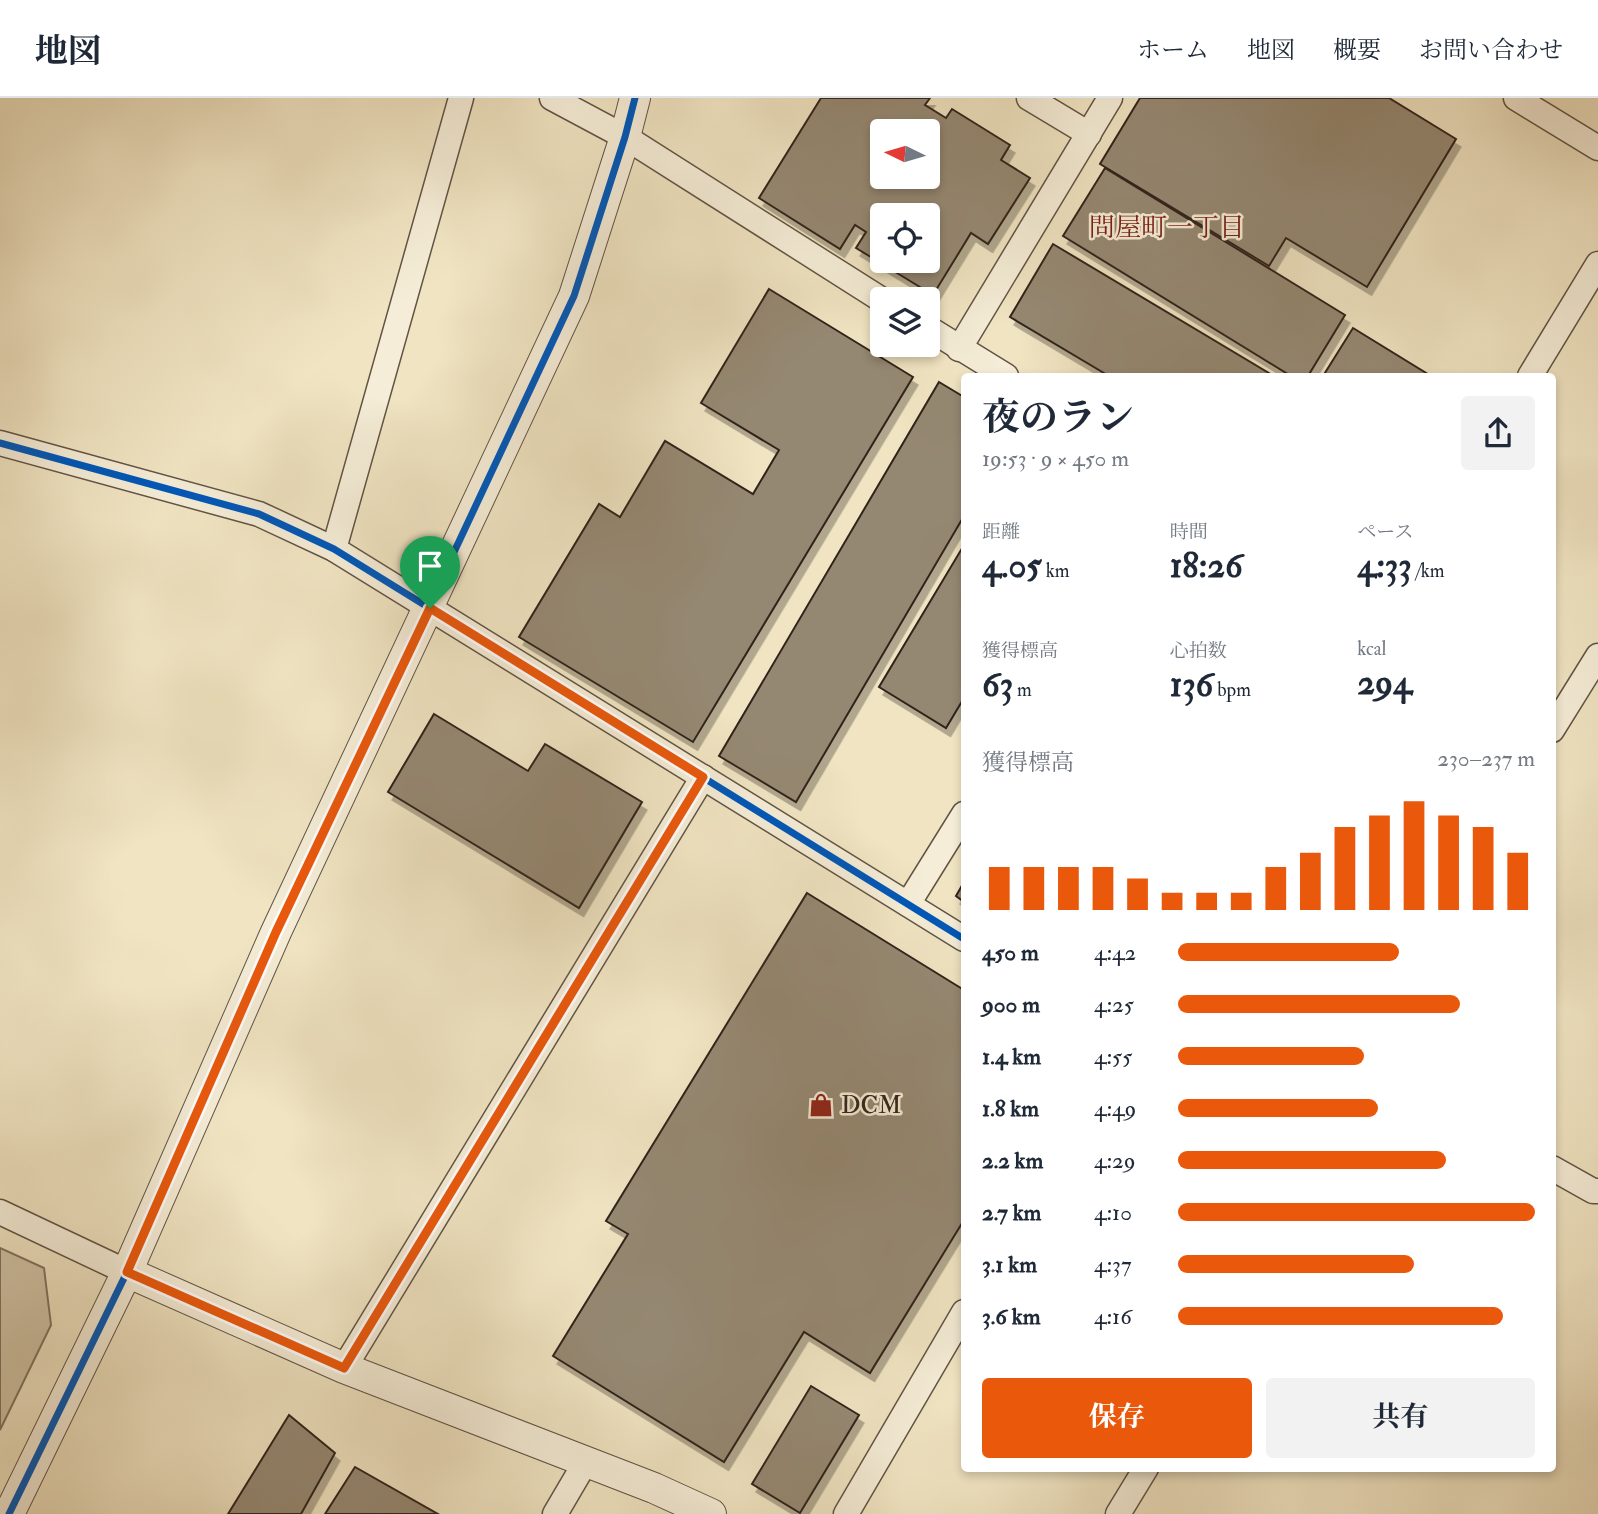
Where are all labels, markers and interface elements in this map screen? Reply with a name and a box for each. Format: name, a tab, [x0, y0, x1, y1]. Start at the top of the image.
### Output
text: 地図	[35, 31, 101, 72]
text: ホーム	[1137, 35, 1209, 66]
text: 地図	[1247, 35, 1295, 66]
text: 概要	[1333, 35, 1381, 66]
text: お問い合わせ	[1419, 35, 1563, 66]
north arrow	[870, 119, 940, 189]
map controls	[870, 119, 940, 357]
button: locate	[870, 203, 940, 273]
district label: 問屋町一丁目	[1089, 212, 1245, 244]
button: layers	[870, 287, 940, 357]
text: 夜のラン	[982, 394, 1134, 442]
button: share	[1461, 396, 1535, 470]
text: 19:53 · 9 × 450 m	[982, 444, 1129, 473]
text: 距離	[982, 520, 1020, 544]
text: 時間	[1170, 520, 1208, 544]
text: ペース	[1357, 520, 1413, 544]
pin	[400, 536, 460, 608]
text: 4.05	[982, 544, 1042, 588]
text: 18:26	[1170, 544, 1243, 588]
text: 4:33	[1357, 544, 1412, 588]
icon: arrive	[411, 547, 449, 585]
text: km	[1042, 559, 1070, 583]
text: /km	[1412, 559, 1444, 583]
text: kcal	[1357, 637, 1386, 661]
text: 獲得標高	[982, 639, 1058, 663]
text: 心拍数	[1170, 639, 1227, 663]
text: 294	[1357, 661, 1412, 705]
text: 63	[982, 663, 1013, 707]
text: 136	[1170, 663, 1213, 707]
text: m	[1013, 678, 1032, 702]
text: bpm	[1213, 678, 1251, 702]
text: 230–237 m	[1437, 744, 1535, 773]
text: 獲得標高	[982, 748, 1074, 777]
text: 450 m	[982, 938, 1039, 967]
text: 4:42	[1094, 938, 1136, 967]
text: 900 m	[982, 990, 1040, 1019]
text: 4:25	[1094, 990, 1134, 1019]
text: 1.4 km	[982, 1042, 1041, 1071]
text: 4:55	[1094, 1042, 1132, 1071]
place label: DCM	[841, 1090, 901, 1121]
shop icon: DCM	[807, 1091, 835, 1119]
text: 1.8 km	[982, 1094, 1039, 1123]
text: 4:49	[1094, 1094, 1136, 1123]
text: 2.2 km	[982, 1146, 1043, 1175]
text: 4:29	[1094, 1146, 1136, 1175]
text: 2.7 km	[982, 1198, 1041, 1227]
text: 4:10	[1094, 1198, 1132, 1227]
text: 3.1 km	[982, 1250, 1037, 1279]
text: 4:37	[1094, 1250, 1131, 1279]
text: 3.6 km	[982, 1302, 1041, 1331]
text: 4:16	[1094, 1302, 1132, 1331]
button: 保存	[982, 1378, 1252, 1458]
button: 共有	[1266, 1378, 1535, 1458]

